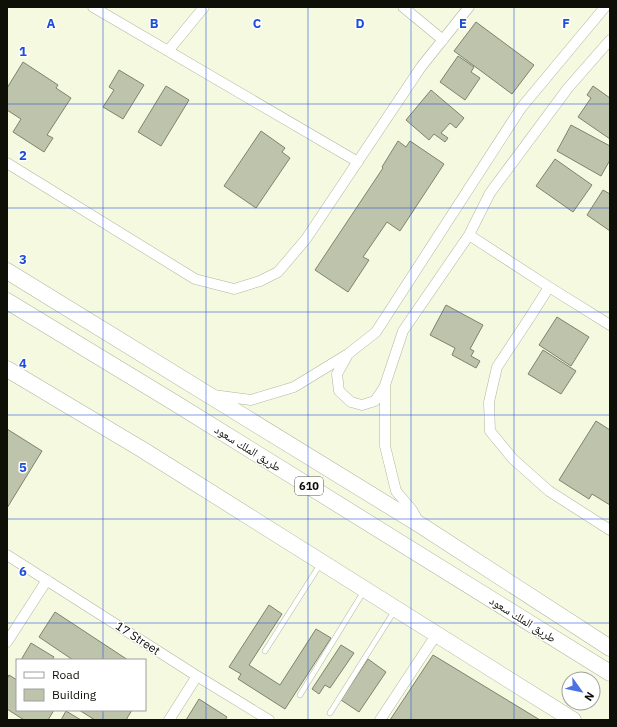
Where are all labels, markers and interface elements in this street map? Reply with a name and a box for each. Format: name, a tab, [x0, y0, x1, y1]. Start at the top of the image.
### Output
text: A	[47, 15, 56, 32]
text: B	[150, 15, 159, 32]
text: C	[253, 15, 262, 32]
text: D	[355, 15, 365, 32]
text: E	[459, 15, 467, 32]
text: F	[562, 15, 570, 32]
text: 1	[19, 43, 27, 60]
text: 2	[19, 147, 27, 164]
text: 3	[19, 251, 27, 268]
text: 4	[19, 355, 27, 372]
street label: طريق الملك سعود	[212, 422, 284, 475]
text: 5	[19, 459, 27, 476]
road number: 610	[295, 477, 323, 495]
text: 6	[19, 563, 27, 580]
street label: طريق الملك سعود	[487, 593, 559, 646]
street label: 17 Street	[113, 618, 163, 658]
legend	[16, 659, 146, 711]
text: Road	[52, 667, 80, 682]
north arrow	[561, 671, 601, 711]
text: Building	[52, 687, 97, 702]
text: N	[581, 689, 597, 704]

